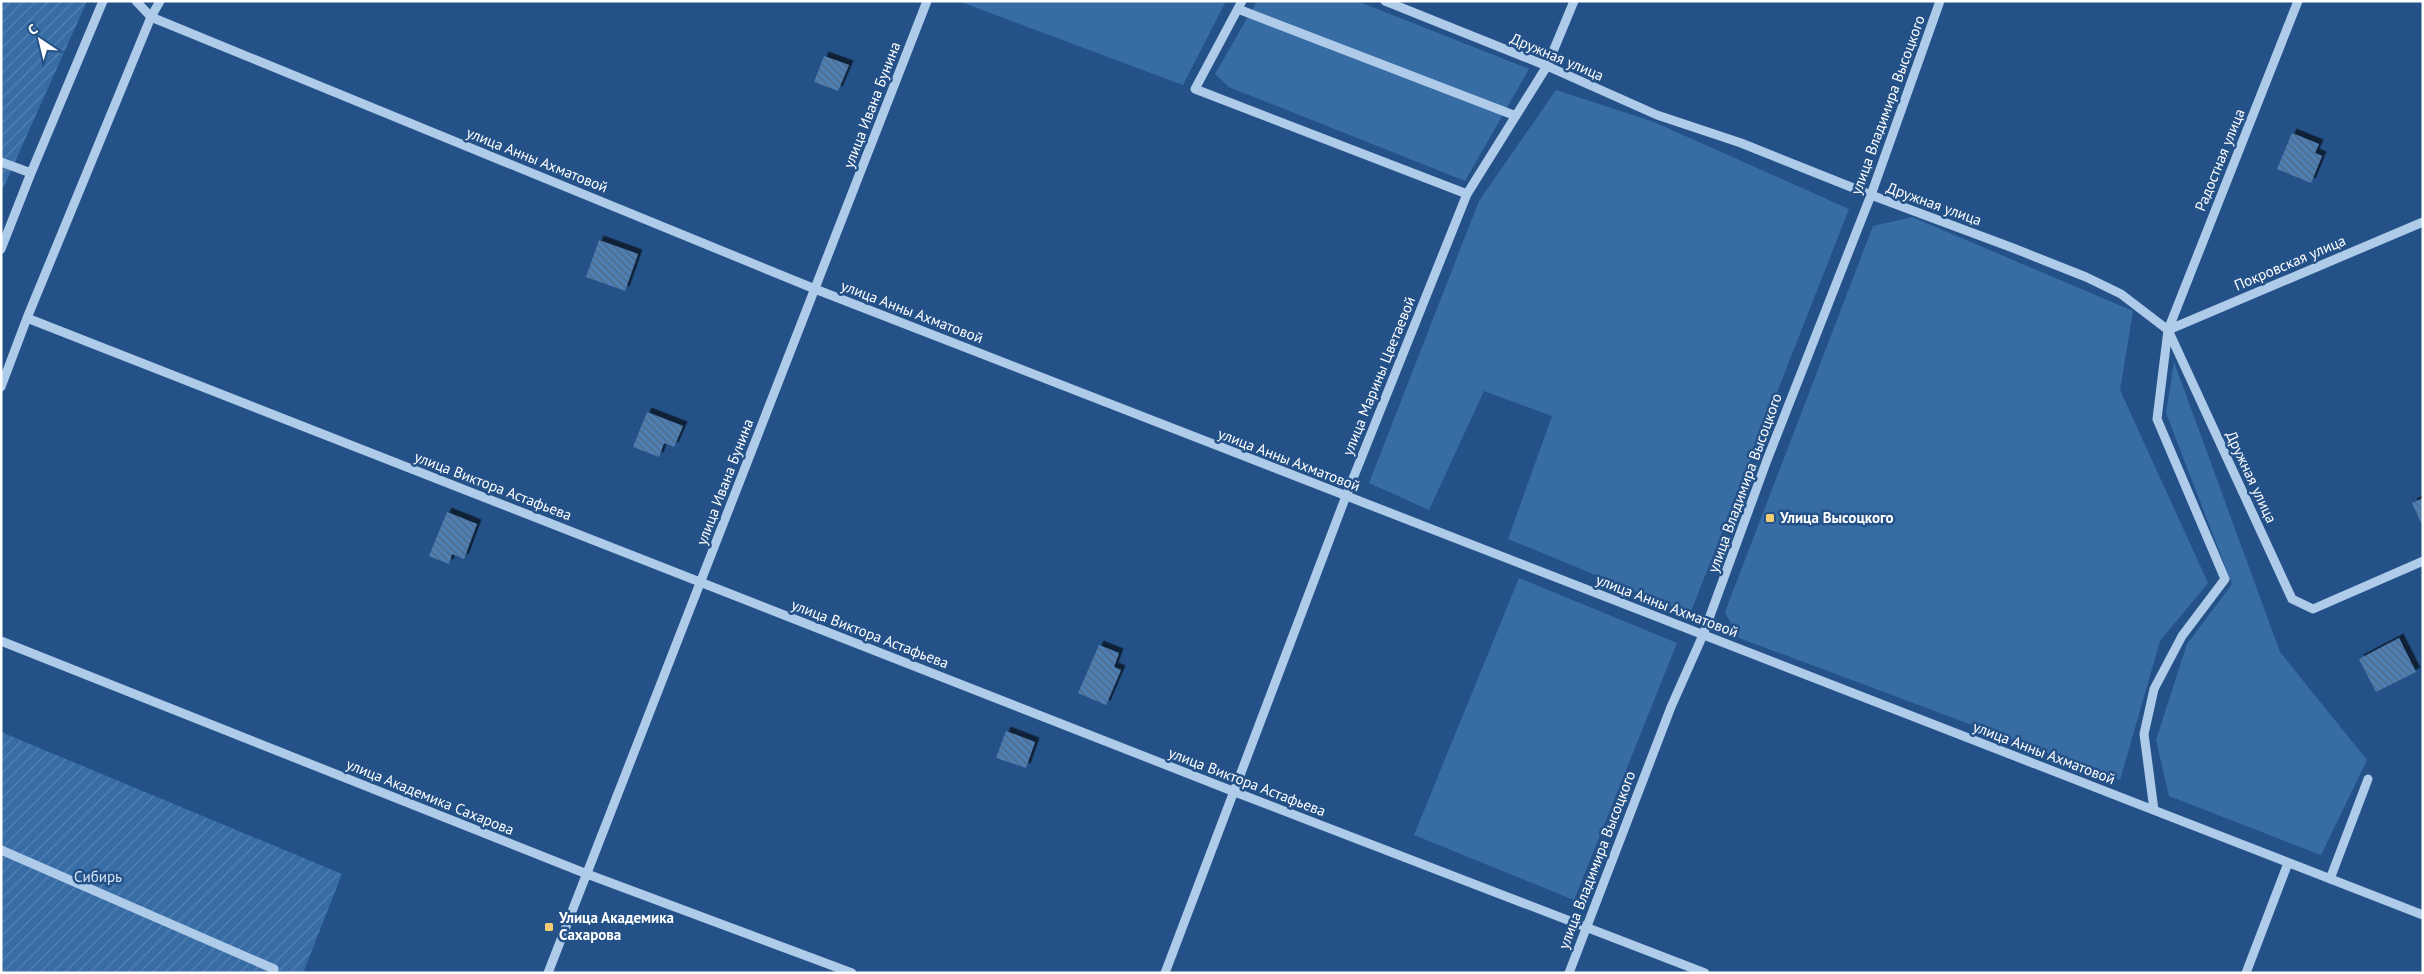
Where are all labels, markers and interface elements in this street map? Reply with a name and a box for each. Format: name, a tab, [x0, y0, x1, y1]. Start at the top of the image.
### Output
street label: улица Владимира Высоцкого	[1846, 13, 1929, 197]
north arrow	[15, 15, 65, 65]
text: С	[24, 20, 41, 39]
street label: Дружная улица	[1508, 28, 1607, 85]
street label: улица Ивана Бунина	[839, 39, 904, 171]
street label: Радостная улица	[2190, 106, 2249, 214]
street label: улица Анны Ахматовой	[464, 122, 611, 197]
street label: Дружная улица	[1884, 178, 1984, 230]
street label: Покровская улица	[2231, 230, 2348, 295]
street label: улица Анны Ахматовой	[838, 276, 986, 347]
street label: улица Марины Цветаевой	[1338, 293, 1419, 458]
street label: улица Владимира Высоцкого	[1703, 391, 1786, 575]
street label: улица Ивана Бунина	[692, 416, 757, 548]
street label: улица Анны Ахматовой	[1215, 424, 1363, 495]
street label: Дружная улица	[2222, 428, 2281, 526]
street label: улица Виктора Астафьева	[412, 447, 575, 524]
place label: Улица Высоцкого	[1779, 508, 1894, 527]
marker: Улица Высоцкого	[1764, 512, 1776, 524]
street label: улица Анны Ахматовой	[1593, 570, 1741, 641]
street label: улица Виктора Астафьева	[789, 595, 952, 672]
street label: улица Анны Ахматовой	[1970, 717, 2118, 788]
street label: улица Виктора Астафьева	[1166, 743, 1329, 820]
street label: улица Академика Сахарова	[343, 754, 517, 839]
street label: улица Владимира Высоцкого	[1554, 768, 1639, 952]
park label: Сибирь	[74, 867, 122, 886]
place label: Улица Академика Сахарова	[558, 908, 674, 944]
marker: Улица Академика Сахарова	[543, 921, 555, 933]

